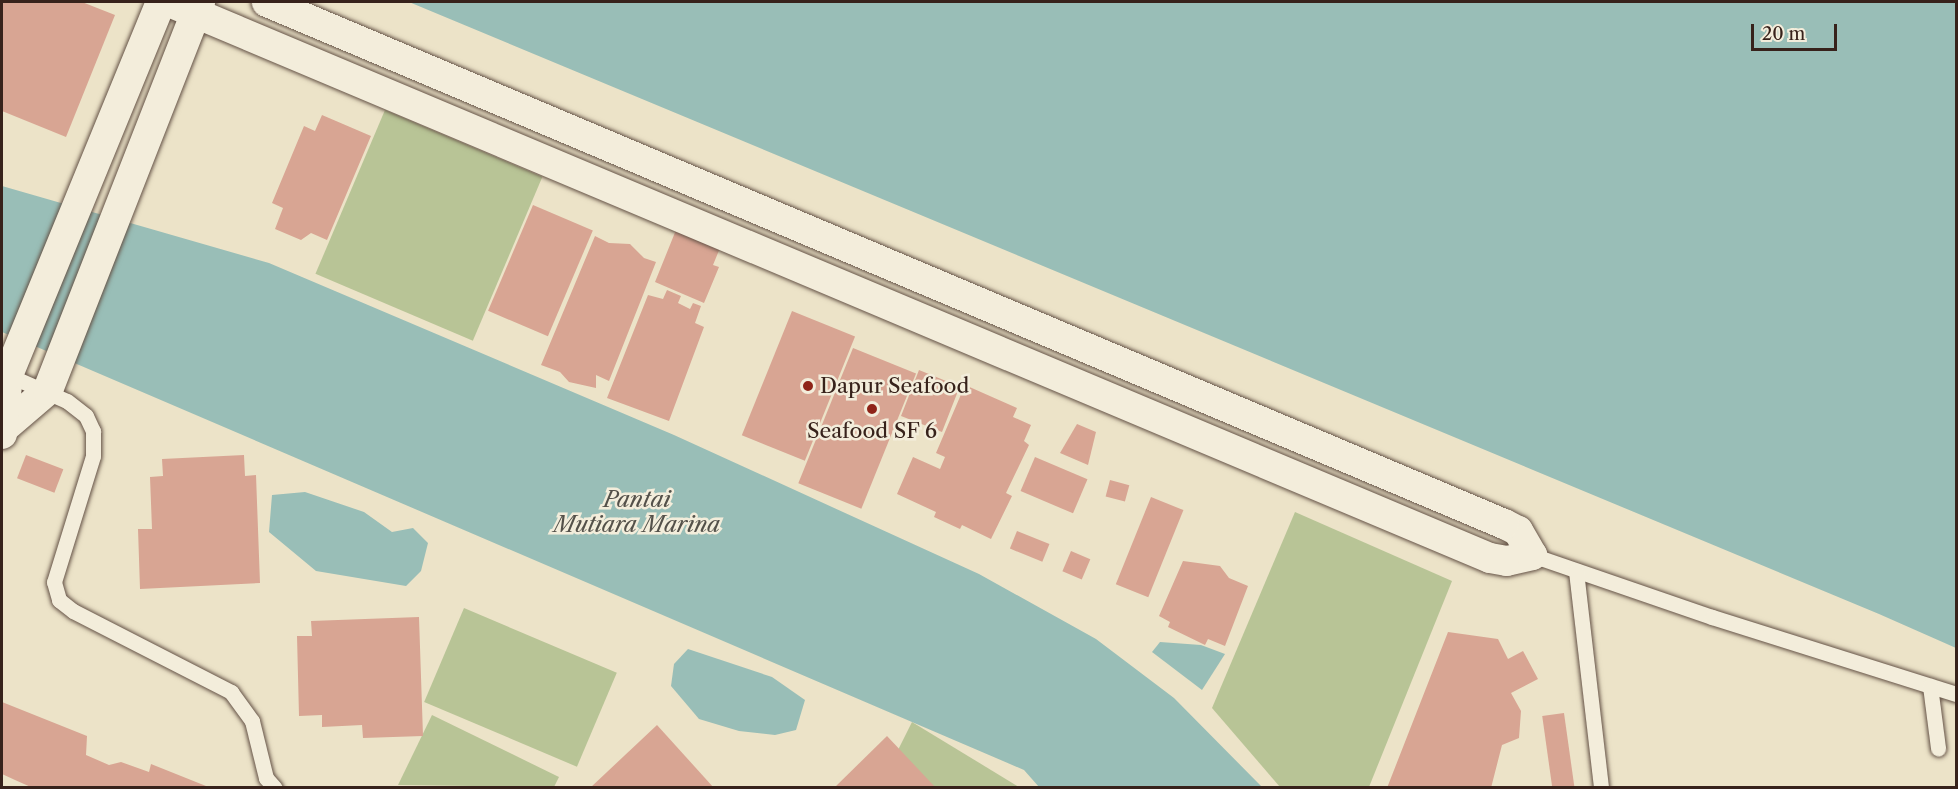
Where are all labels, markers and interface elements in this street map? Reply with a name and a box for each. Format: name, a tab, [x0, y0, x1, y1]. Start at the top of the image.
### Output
scale bar	[1754, 12, 1840, 50]
text: 20 m	[1762, 23, 1805, 45]
place label: Dapur Seafood	[820, 373, 970, 399]
marker: Dapur Seafood	[801, 379, 815, 393]
marker: Seafood SF 6	[865, 402, 879, 416]
place label: Seafood SF 6	[807, 418, 937, 444]
water label: Pantai Mutiara Marina	[554, 486, 720, 538]

